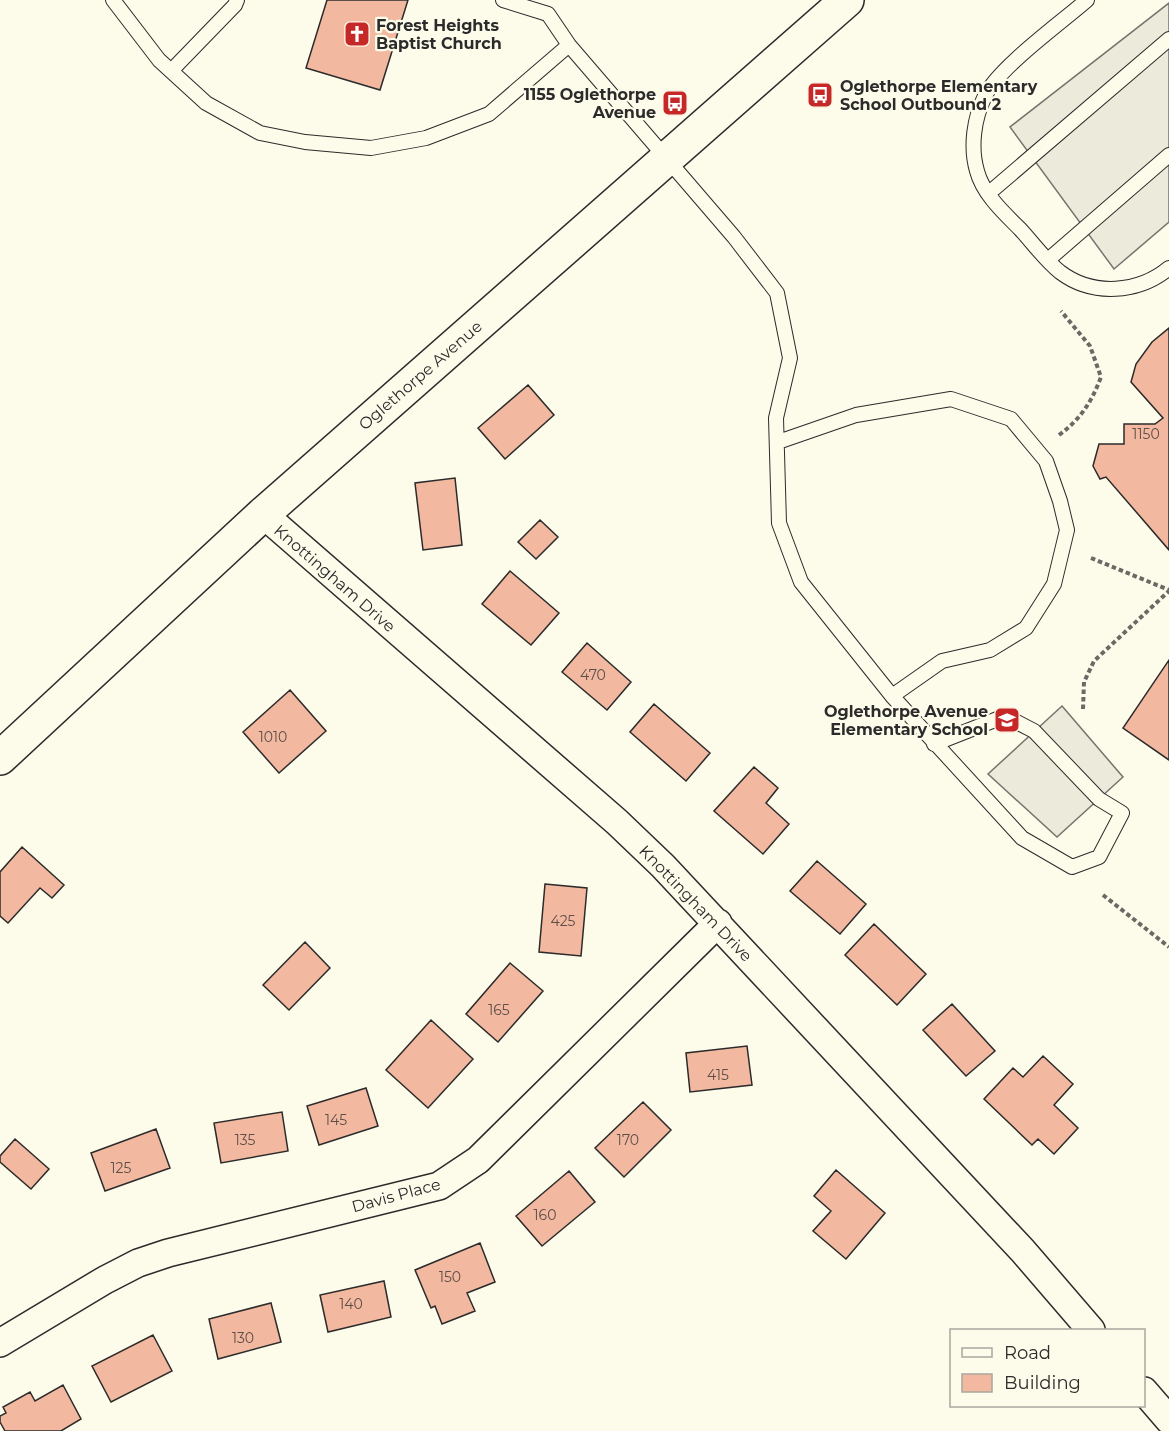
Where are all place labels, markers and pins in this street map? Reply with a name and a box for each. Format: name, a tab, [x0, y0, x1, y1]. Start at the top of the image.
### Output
place label: Forest Heights Baptist Church	[376, 16, 502, 53]
church icon: Forest Heights Baptist Church	[342, 19, 372, 49]
place label: Oglethorpe Elementary School Outbound 2	[840, 77, 1038, 114]
bus stop icon: Oglethorpe Elementary School Outbound 2	[805, 80, 835, 110]
place label: 1155 Oglethorpe Avenue	[524, 85, 656, 122]
bus stop icon: 1155 Oglethorpe Avenue	[660, 88, 690, 118]
place label: Oglethorpe Avenue Elementary School	[824, 702, 988, 739]
school or university icon: Oglethorpe Avenue Elementary School	[992, 705, 1022, 735]

